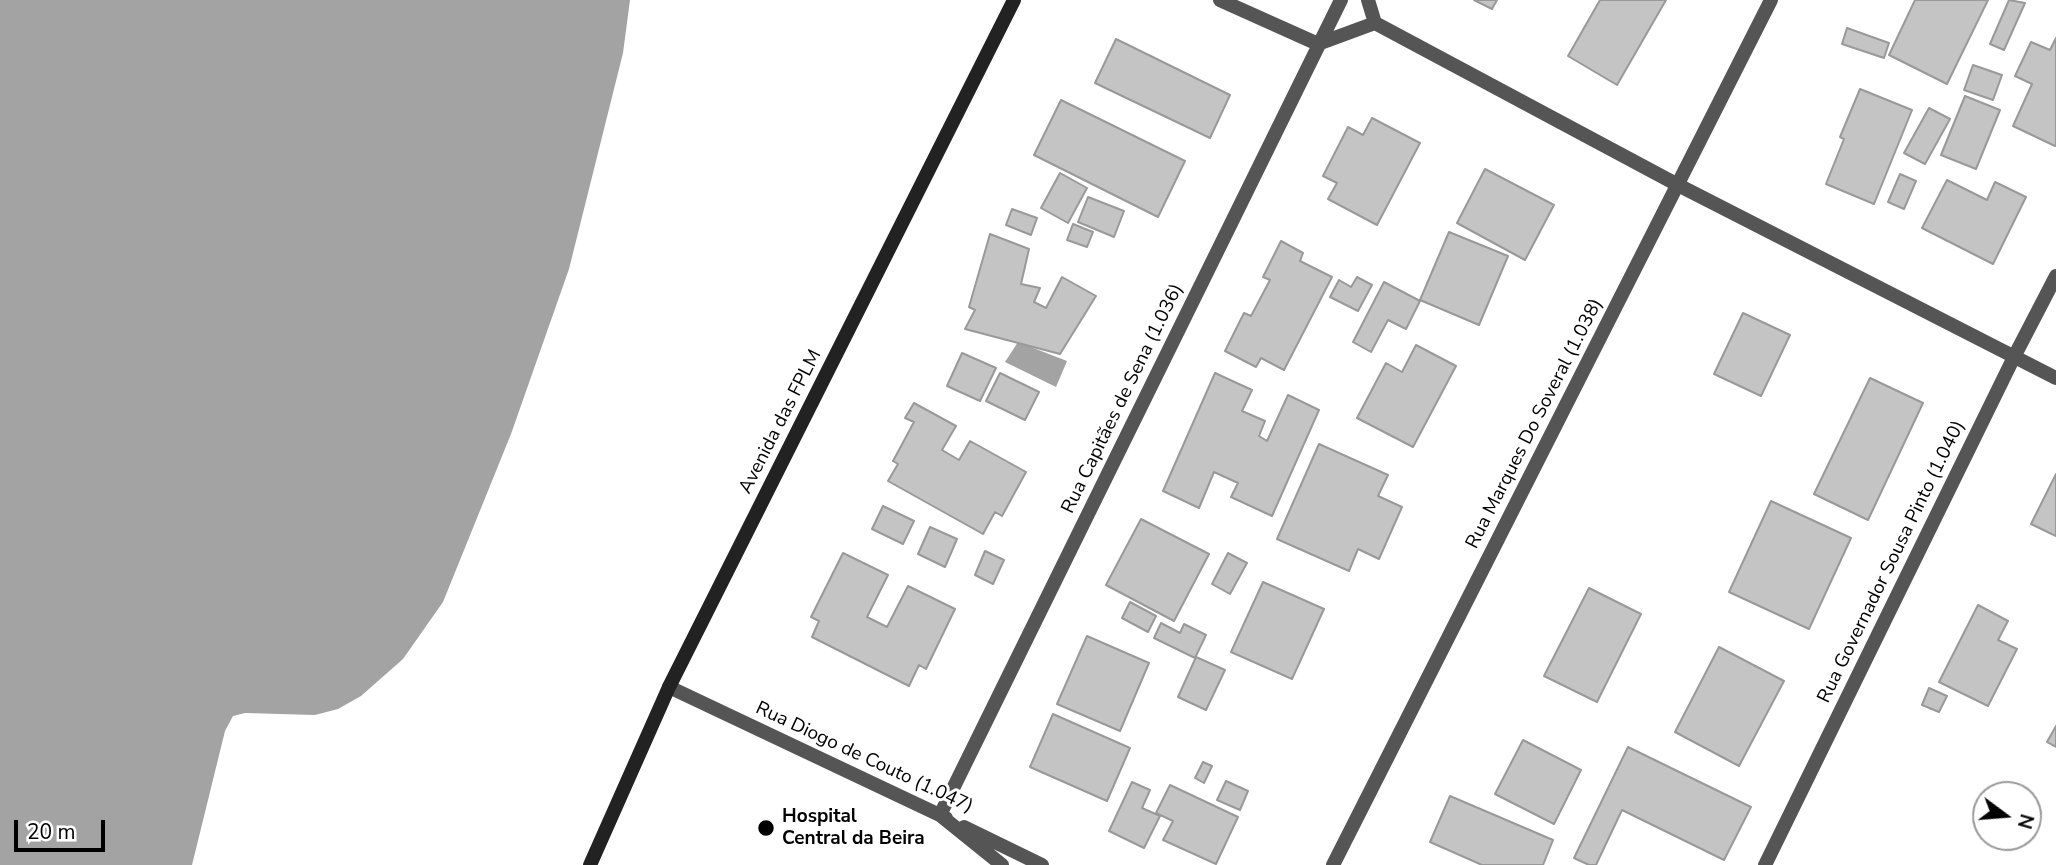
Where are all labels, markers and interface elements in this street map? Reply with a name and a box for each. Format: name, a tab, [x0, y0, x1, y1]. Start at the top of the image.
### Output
street label: Rua Capitães de Sena (1.036)	[1057, 280, 1189, 518]
street label: Rua Marques Do Soveral (1.038)	[1462, 295, 1608, 553]
street label: Avenida das FPLM	[735, 346, 827, 498]
street label: Rua Governador Sousa Pinto (1.040)	[1813, 417, 1971, 707]
street label: Rua Diogo de Couto (1.047)	[752, 698, 976, 818]
north arrow	[1972, 781, 2042, 851]
scale bar	[18, 806, 108, 850]
place label: Hospital Central da Beira	[782, 806, 925, 850]
text: N	[2011, 811, 2040, 832]
text: 20 m	[27, 818, 76, 846]
marker: Hospital Central da Beira	[756, 818, 776, 838]

